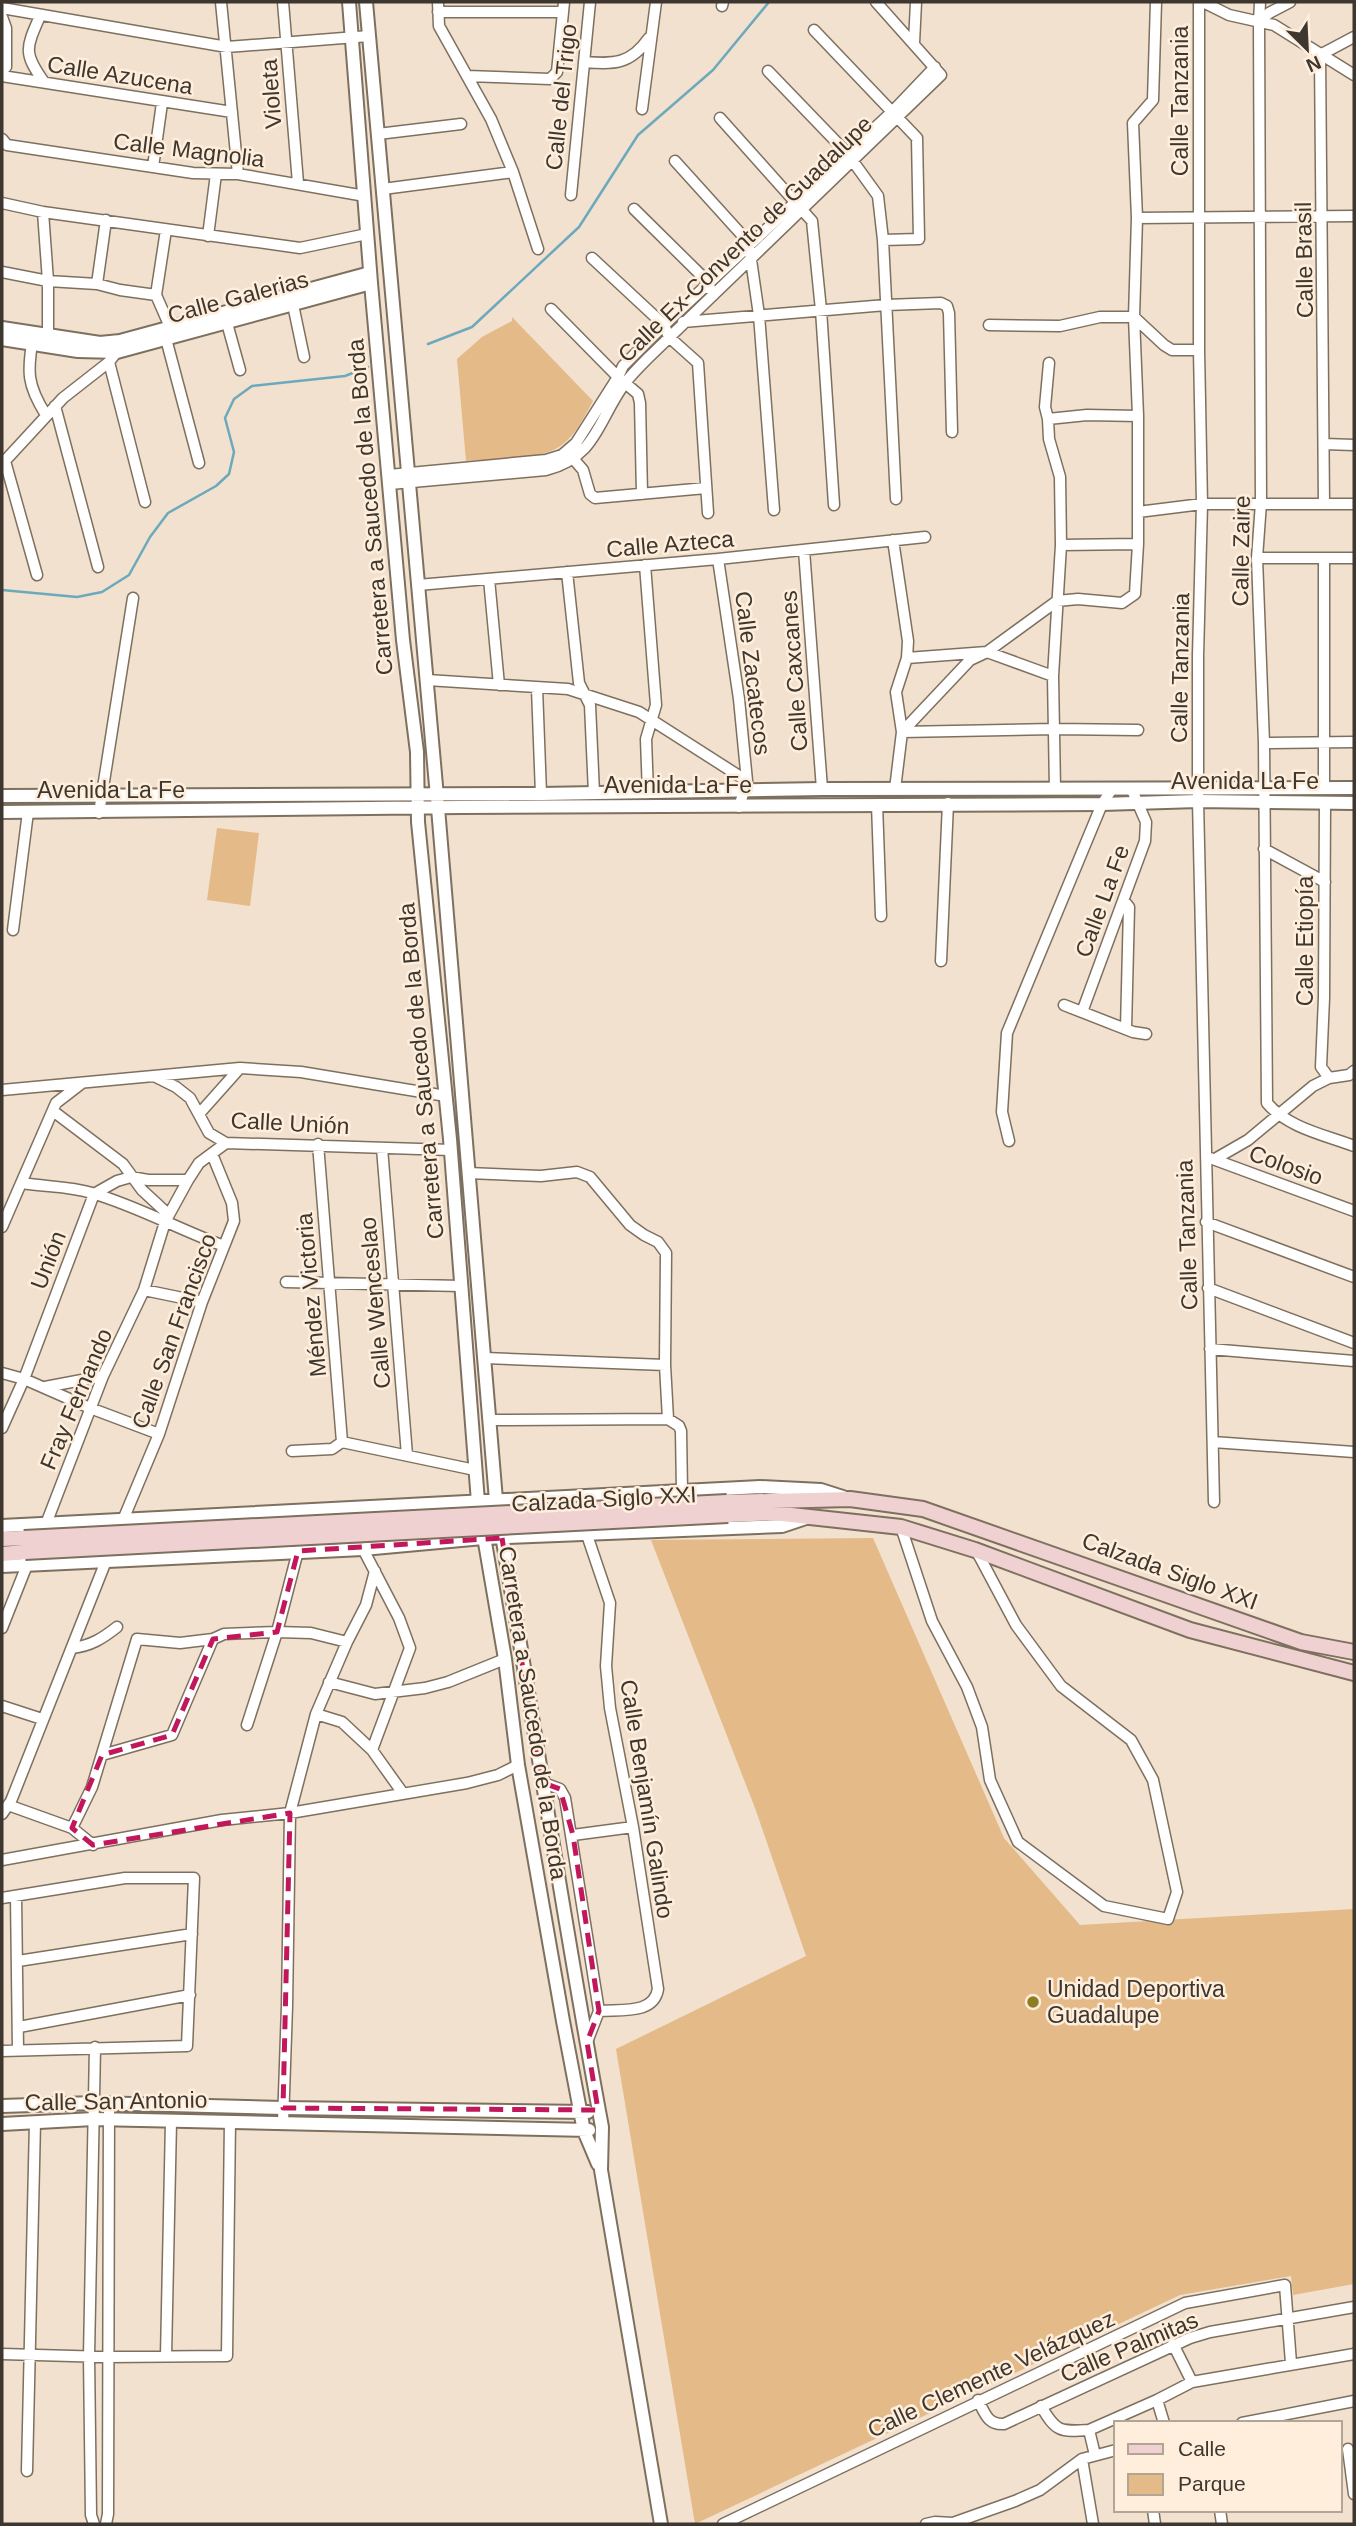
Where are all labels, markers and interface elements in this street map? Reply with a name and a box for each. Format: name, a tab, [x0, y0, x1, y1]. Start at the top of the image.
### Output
north arrow	[1272, 14, 1342, 84]
street label: Calle del Trigo	[540, 23, 582, 171]
street label: Calle Tanzania	[1167, 26, 1193, 176]
street label: Calle Azucena	[45, 51, 195, 99]
text: N	[1303, 52, 1324, 76]
street label: Violeta	[256, 58, 286, 130]
street label: Calle Ex-Convento de Guadalupe	[613, 111, 877, 367]
street label: Calle Magnolia	[112, 128, 266, 172]
street label: Calle Brasil	[1290, 202, 1318, 318]
street label: Calle Galerias	[165, 266, 311, 328]
street label: Carretera a Saucedo de la Borda	[342, 338, 398, 676]
street label: Calle Zaire	[1227, 495, 1255, 607]
street label: Calle Azteca	[605, 525, 735, 563]
street label: Calle Zacatecos	[730, 590, 776, 756]
street label: Calle Caxcanes	[775, 590, 813, 752]
street label: Calle Tanzania	[1166, 592, 1194, 743]
street label: Avenida La Fe	[1171, 768, 1319, 794]
street label: Avenida La Fe	[604, 772, 752, 798]
street label: Avenida La Fe	[37, 777, 185, 803]
street label: Calle La Fe	[1070, 841, 1134, 961]
street label: Calle Etiopía	[1292, 876, 1318, 1006]
street label: Carretera a Saucedo de la Borda	[393, 902, 449, 1240]
street label: Calle Unión	[230, 1107, 350, 1139]
street label: Colosio	[1246, 1140, 1326, 1190]
street label: Calle Tanzania	[1171, 1159, 1203, 1311]
street label: Méndez Victoria	[291, 1212, 331, 1378]
street label: Calle Wenceslao	[355, 1216, 395, 1390]
street label: Unión	[25, 1227, 71, 1293]
street label: Calle San Francisco	[127, 1230, 221, 1432]
street label: Fray Fernando	[35, 1324, 117, 1474]
street label: Calzada Siglo XXI	[511, 1481, 697, 1517]
street label: Calzada Siglo XXI	[1078, 1527, 1262, 1615]
street label: Carretera a Saucedo de la Borda	[494, 1544, 572, 1882]
street label: Calle Benjamín Galindo	[615, 1678, 679, 1920]
place label: Unidad Deportiva Guadalupe	[1047, 1976, 1225, 2028]
marker: Unidad Deportiva Guadalupe	[1025, 1994, 1041, 2010]
street label: Calle San Antonio	[24, 2086, 208, 2116]
street label: Calle Clemente Velázquez	[863, 2305, 1119, 2443]
street label: Calle Palmitas	[1056, 2306, 1202, 2388]
legend	[1114, 2421, 1342, 2512]
text: Calle	[1178, 2437, 1226, 2460]
text: Parque	[1178, 2472, 1246, 2495]

